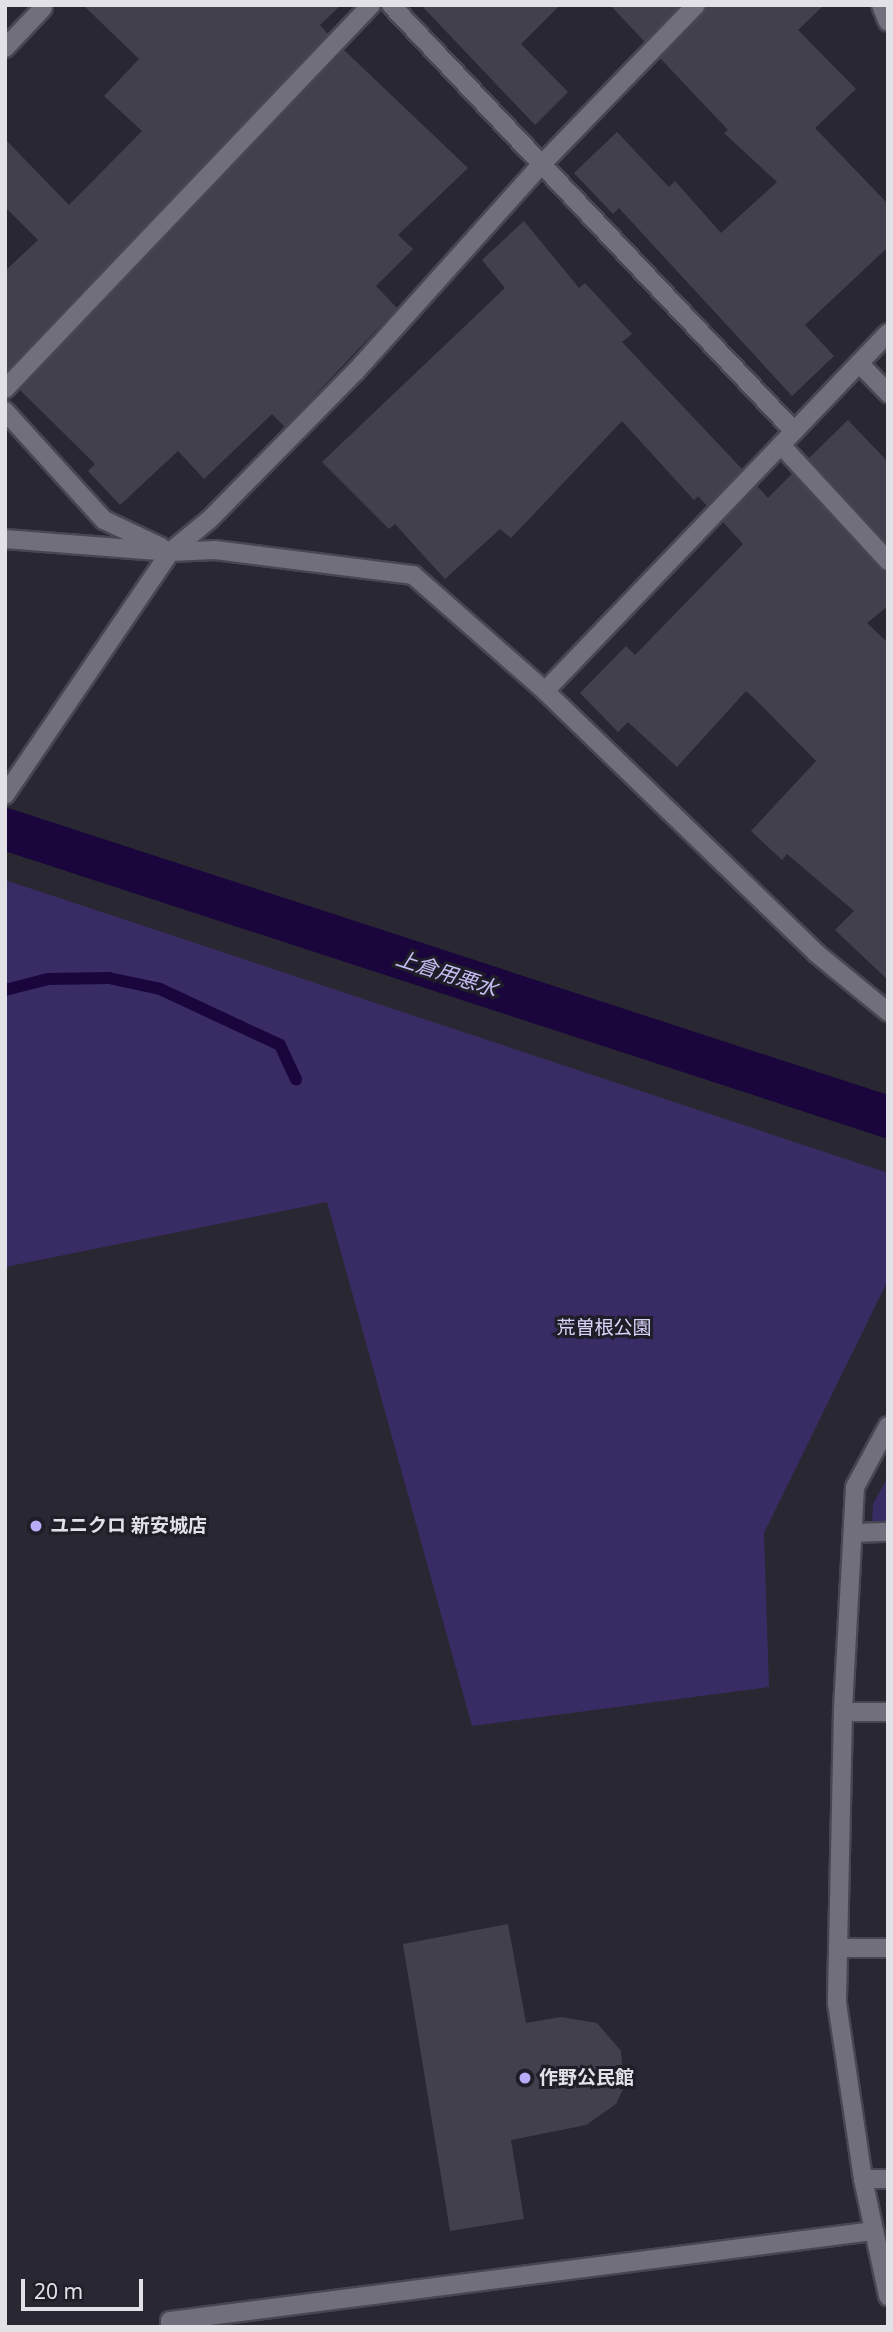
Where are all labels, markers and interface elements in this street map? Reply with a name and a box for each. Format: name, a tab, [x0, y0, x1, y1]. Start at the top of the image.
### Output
water label: 上倉用悪水	[393, 945, 501, 1001]
park label: 荒曽根公園	[557, 1317, 651, 1339]
place label: ユニクロ 新安城店	[50, 1515, 207, 1537]
marker: ユニクロ 新安城店	[28, 1518, 44, 1534]
place label: 作野公民館	[539, 2067, 634, 2089]
marker: 作野公民館	[517, 2070, 533, 2086]
scale bar	[24, 2266, 147, 2310]
text: 20 m	[34, 2277, 83, 2305]

